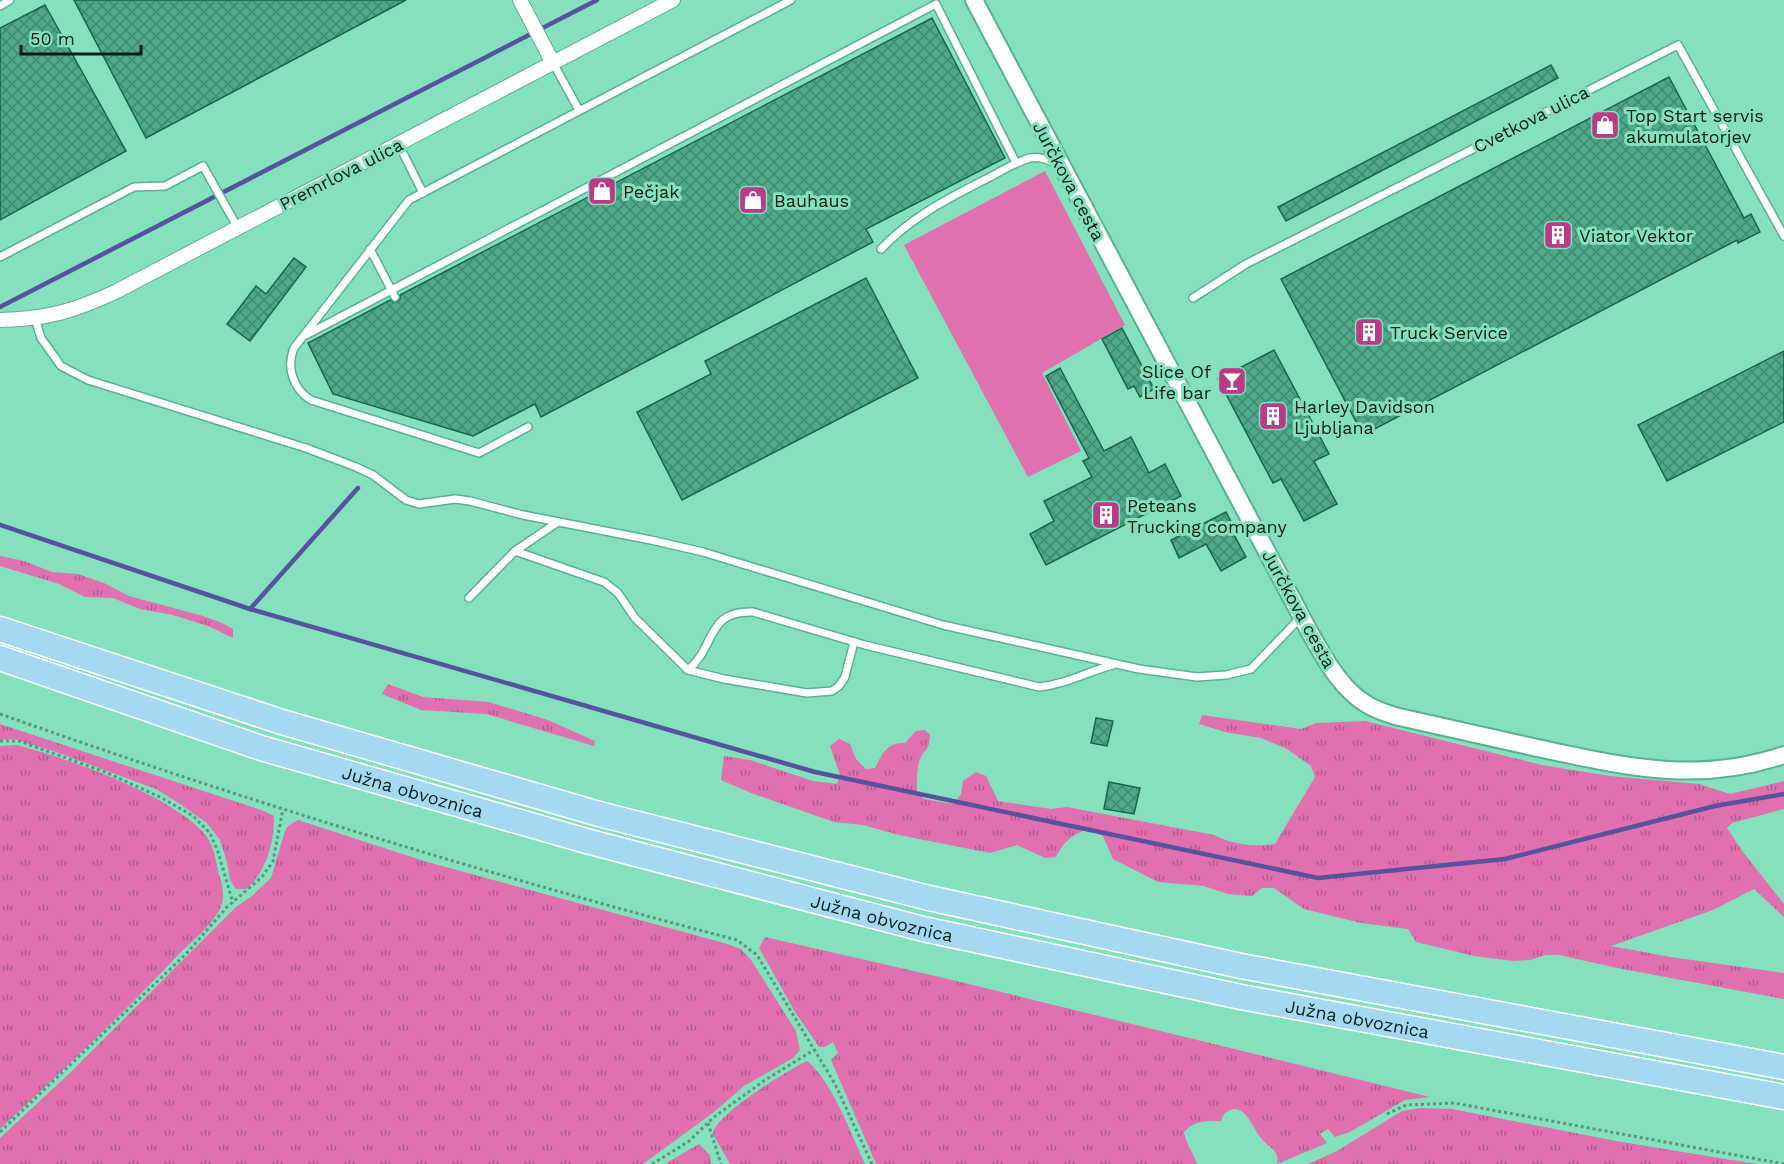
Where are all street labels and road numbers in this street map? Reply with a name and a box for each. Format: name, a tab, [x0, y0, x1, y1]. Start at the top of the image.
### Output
street label: Cvetkova ulica	[1470, 81, 1592, 157]
street label: Jurčkova cesta	[1029, 118, 1109, 244]
street label: Premrlova ulica	[276, 134, 406, 214]
street label: Jurčkova cesta	[1258, 546, 1340, 672]
street label: Južna obvoznica	[340, 761, 486, 822]
street label: Južna obvoznica	[809, 890, 955, 946]
street label: Južna obvoznica	[1284, 995, 1431, 1042]

